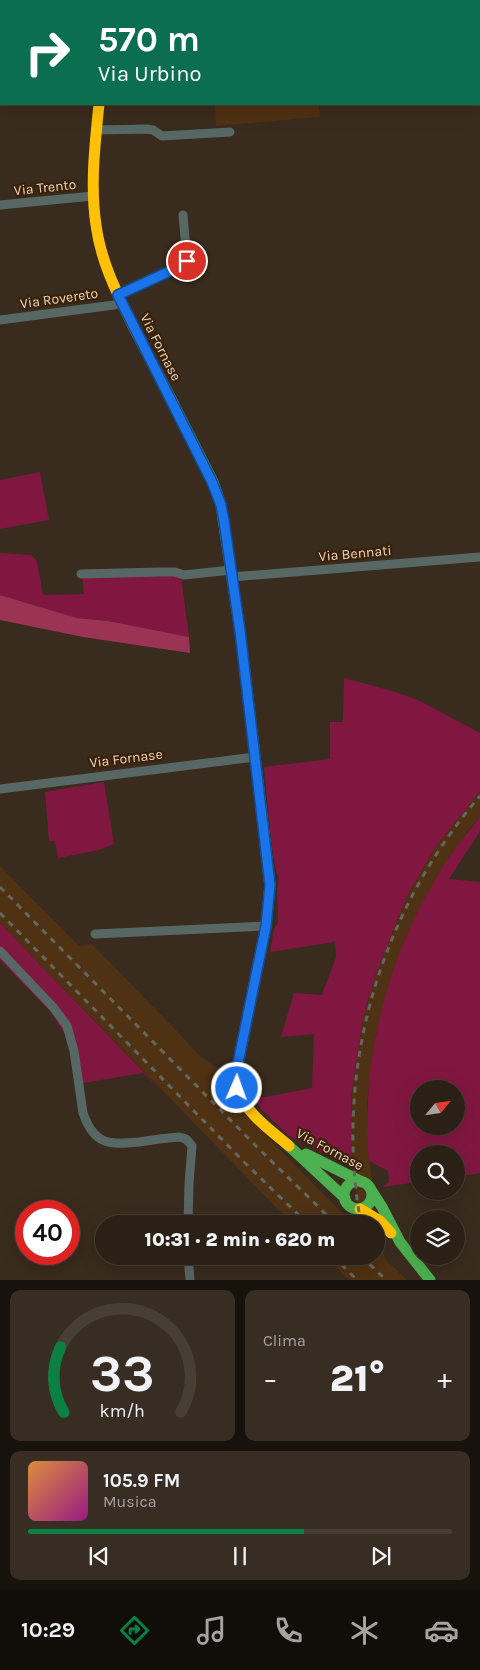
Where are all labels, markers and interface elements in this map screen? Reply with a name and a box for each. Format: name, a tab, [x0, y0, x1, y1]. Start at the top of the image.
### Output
text: 570 m	[98, 19, 200, 60]
icon: right	[15, 20, 80, 85]
text: Via Urbino	[98, 61, 201, 87]
street label: Via Trento	[13, 176, 77, 199]
pin	[166, 240, 208, 282]
icon: arrive	[173, 247, 201, 275]
street label: Via Rovereto	[19, 285, 99, 312]
street label: Via Fornase	[136, 311, 185, 384]
street label: Via Bennati	[318, 542, 392, 565]
street label: Via Fornase	[89, 746, 164, 771]
position arrow	[210, 1061, 262, 1113]
north arrow	[410, 1080, 465, 1135]
map controls	[410, 1080, 465, 1265]
street label: Via Fornase	[293, 1125, 366, 1174]
button: search	[410, 1145, 465, 1200]
speed limit sign: 40	[15, 1200, 80, 1265]
button: layers	[410, 1210, 465, 1265]
text: 10:31 · 2 min · 620 m	[145, 1229, 335, 1251]
text: Clima	[263, 1331, 306, 1350]
text: 33	[90, 1343, 155, 1404]
text: 21°	[330, 1356, 385, 1401]
text: −	[263, 1362, 278, 1395]
text: +	[437, 1362, 452, 1395]
text: km/h	[100, 1401, 145, 1422]
text: 105.9 FM	[103, 1470, 180, 1492]
text: Musica	[103, 1492, 156, 1511]
icon: previous	[85, 1542, 113, 1570]
icon: pause	[226, 1542, 254, 1570]
icon: next	[367, 1542, 395, 1570]
icon: directions	[117, 1613, 152, 1648]
icon: music	[194, 1613, 229, 1648]
icon: phone	[271, 1613, 306, 1648]
icon: climate	[347, 1613, 382, 1648]
icon: car	[424, 1613, 459, 1648]
text: 10:29	[21, 1617, 75, 1643]

